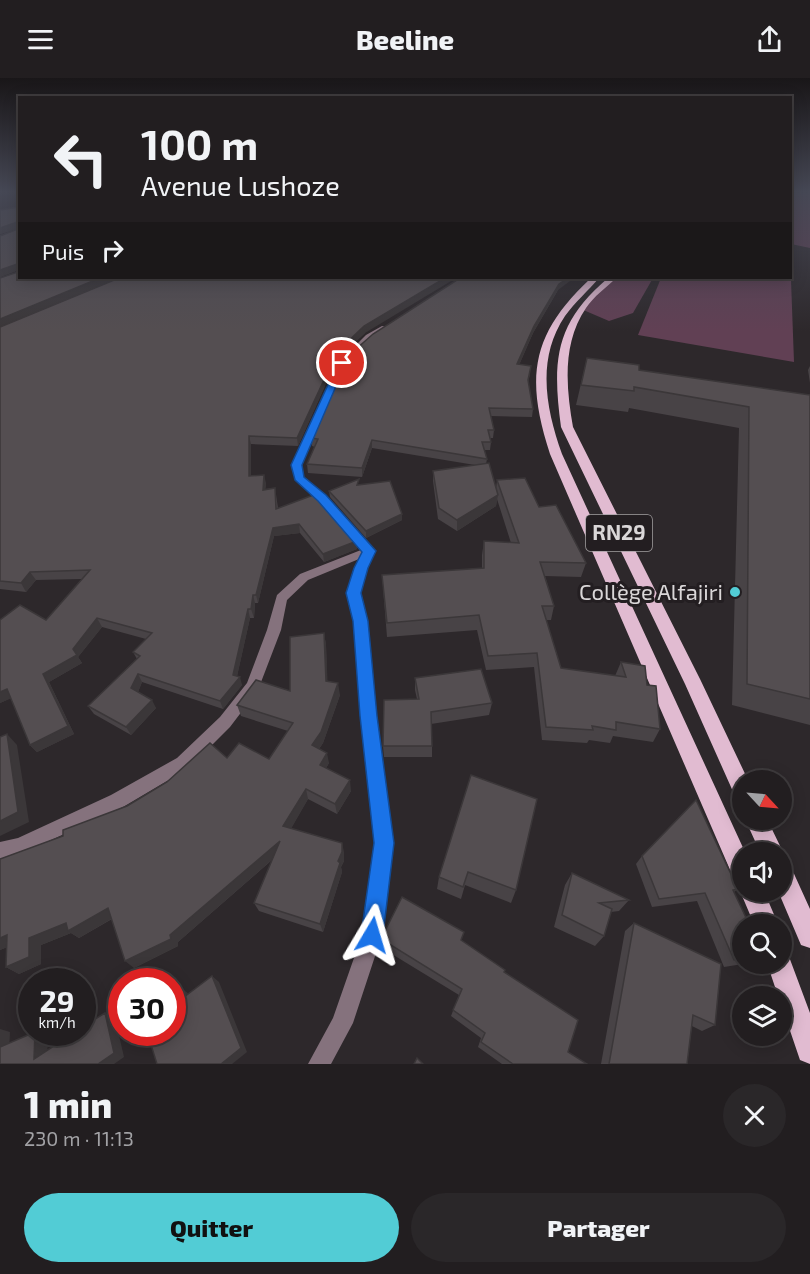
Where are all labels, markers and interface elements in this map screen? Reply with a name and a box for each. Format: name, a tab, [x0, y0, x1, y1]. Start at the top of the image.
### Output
icon: menu	[24, 23, 57, 56]
text: Beeline	[356, 23, 454, 55]
icon: share	[753, 23, 786, 56]
text: 100 m	[141, 118, 258, 168]
icon: left	[42, 120, 120, 198]
text: Avenue Lushoze	[141, 169, 340, 201]
icon: right	[96, 234, 129, 267]
text: Puis	[42, 238, 84, 264]
pin	[316, 337, 367, 388]
icon: arrive	[325, 346, 358, 379]
road number: RN29	[586, 515, 652, 551]
place label: Collège Alfajiri	[579, 578, 723, 605]
marker: Collège Alfajiri	[728, 585, 742, 599]
north arrow	[732, 770, 792, 830]
map controls	[732, 770, 792, 1046]
button: sound	[732, 842, 792, 902]
position arrow	[340, 903, 404, 967]
button: search	[732, 914, 792, 974]
speed limit sign: 30	[108, 968, 186, 1046]
text: 29	[39, 982, 75, 1018]
button: layers	[732, 986, 792, 1046]
text: km/h	[38, 1013, 76, 1031]
text: 1 min	[24, 1082, 112, 1125]
button: close	[723, 1084, 786, 1147]
text: 230 m · 11:13	[24, 1126, 134, 1150]
button: Quitter	[24, 1193, 399, 1262]
button: Partager	[411, 1193, 786, 1262]

